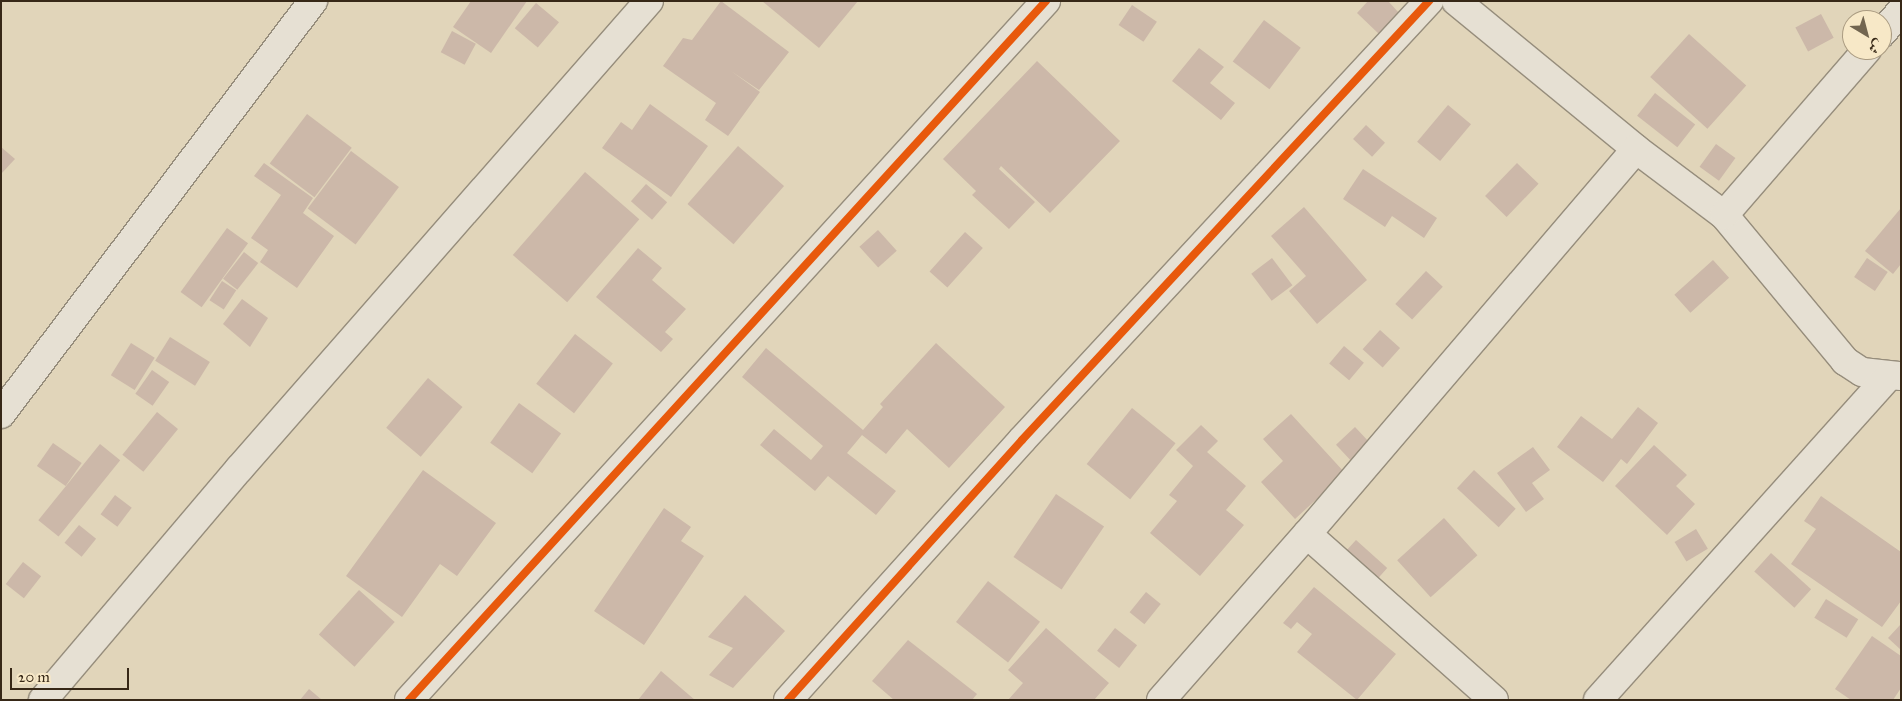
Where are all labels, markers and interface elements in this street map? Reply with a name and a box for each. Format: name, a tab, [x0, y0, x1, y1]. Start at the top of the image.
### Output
north arrow	[1842, 10, 1892, 60]
text: ش	[1865, 36, 1886, 58]
scale bar	[12, 658, 131, 690]
text: 20 m	[18, 668, 50, 686]

